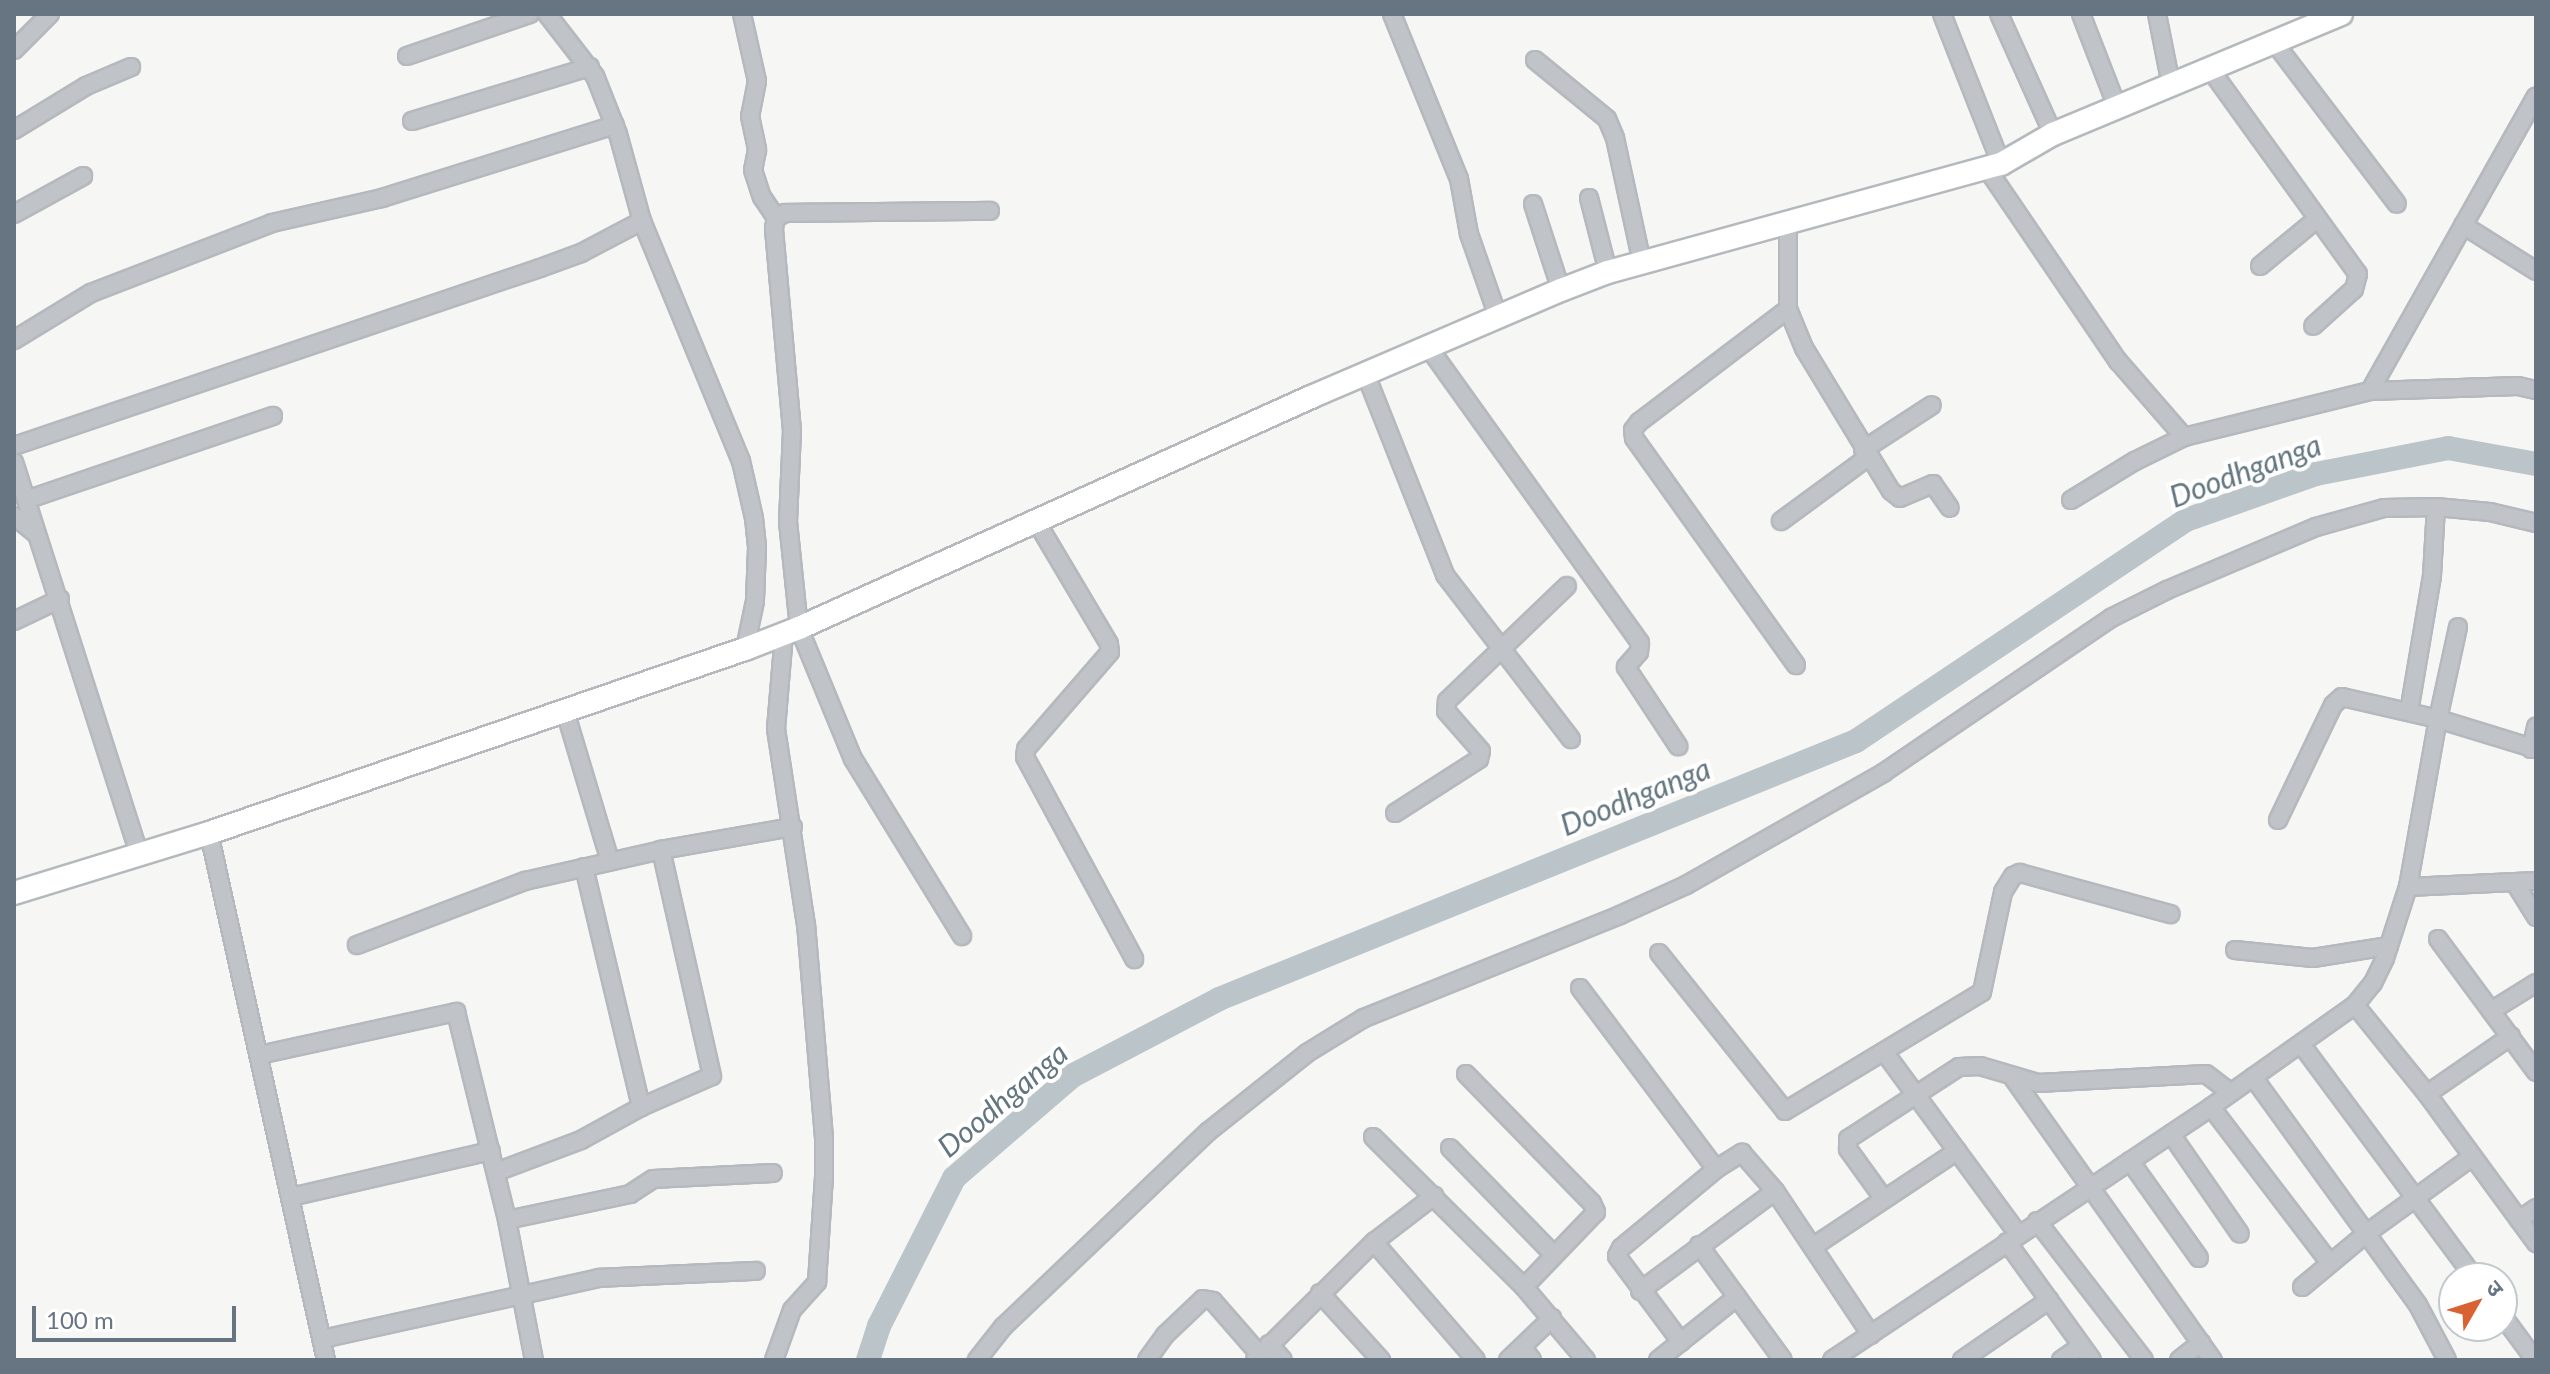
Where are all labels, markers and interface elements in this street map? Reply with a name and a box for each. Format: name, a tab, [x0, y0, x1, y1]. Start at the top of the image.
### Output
water label: Doodhganga	[2164, 426, 2326, 514]
water label: Doodhganga	[1555, 750, 1715, 842]
water label: Doodhganga	[930, 1034, 1074, 1164]
north arrow	[2438, 1262, 2518, 1342]
text: उ	[2481, 1274, 2510, 1301]
scale bar	[36, 1290, 240, 1340]
text: 100 m	[46, 1305, 114, 1334]

